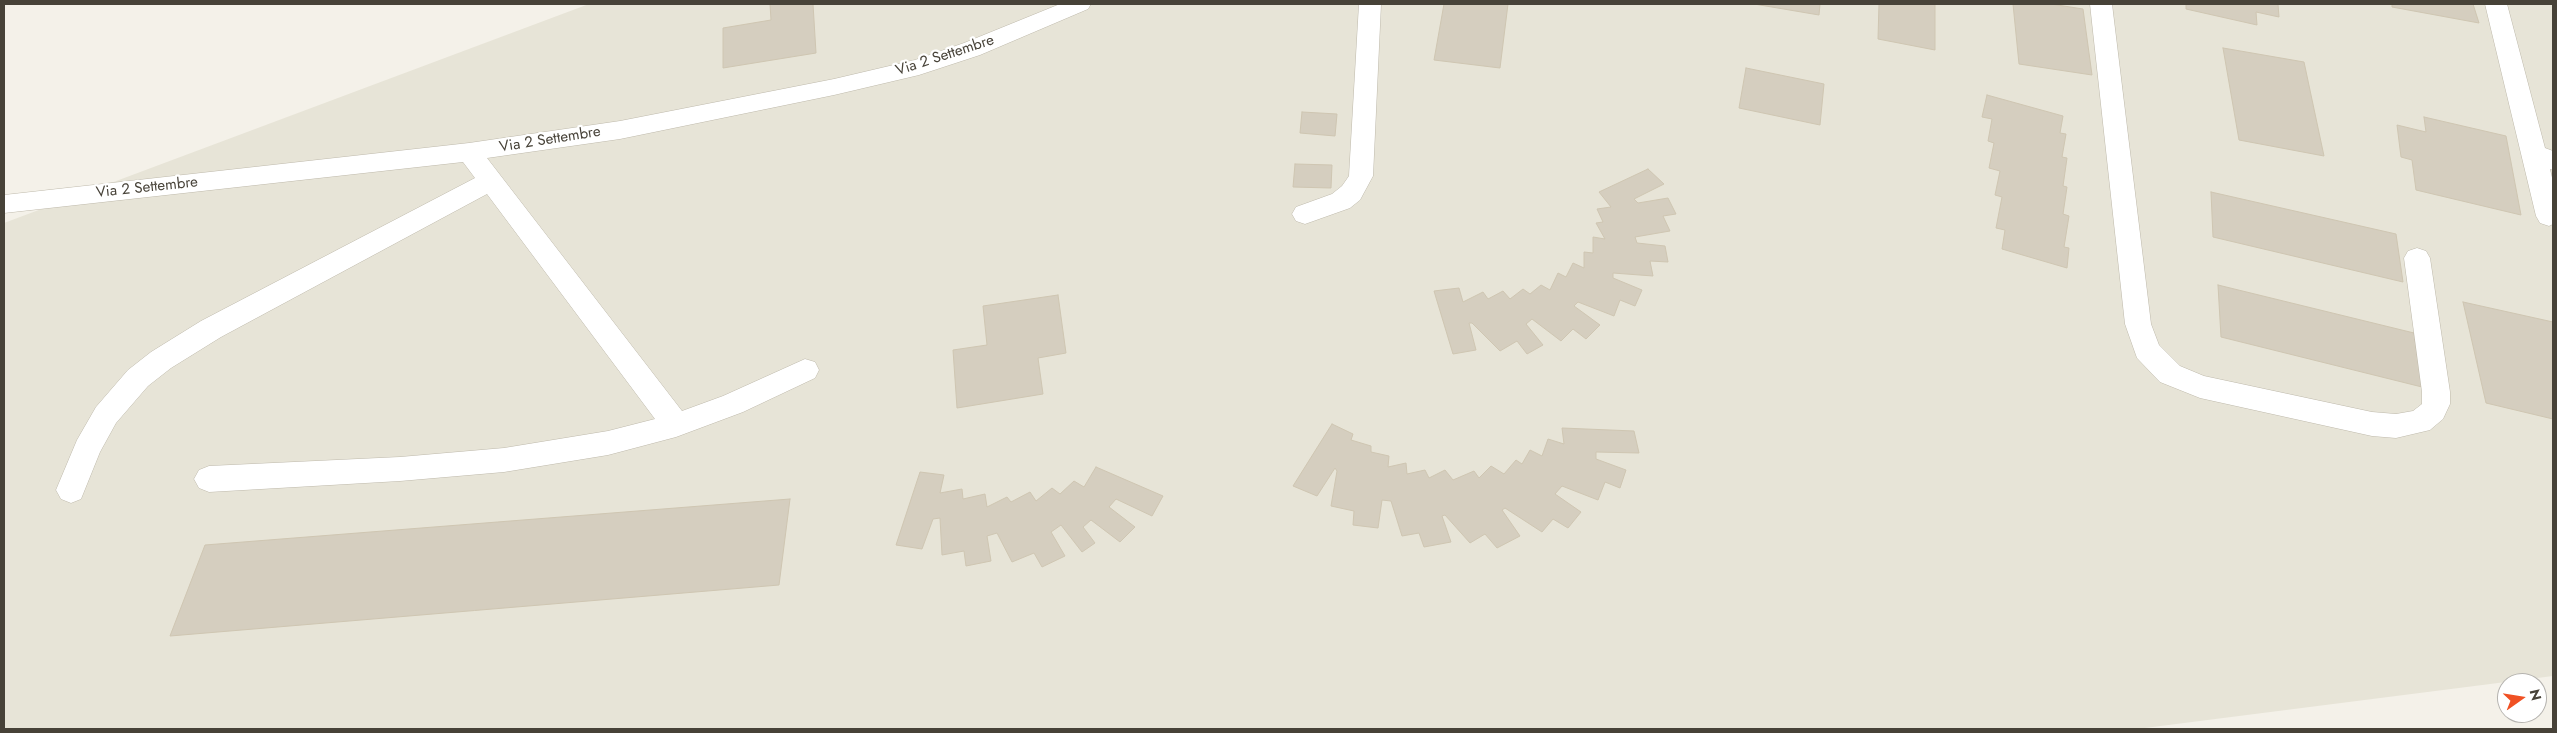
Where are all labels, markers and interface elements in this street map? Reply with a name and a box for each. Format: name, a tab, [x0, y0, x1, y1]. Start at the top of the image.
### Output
street label: Via 2 Settembre	[894, 32, 996, 80]
street label: Via 2 Settembre	[498, 123, 602, 157]
street label: Via 2 Settembre	[95, 174, 199, 202]
north arrow	[2497, 673, 2547, 723]
text: N	[2525, 687, 2547, 703]

